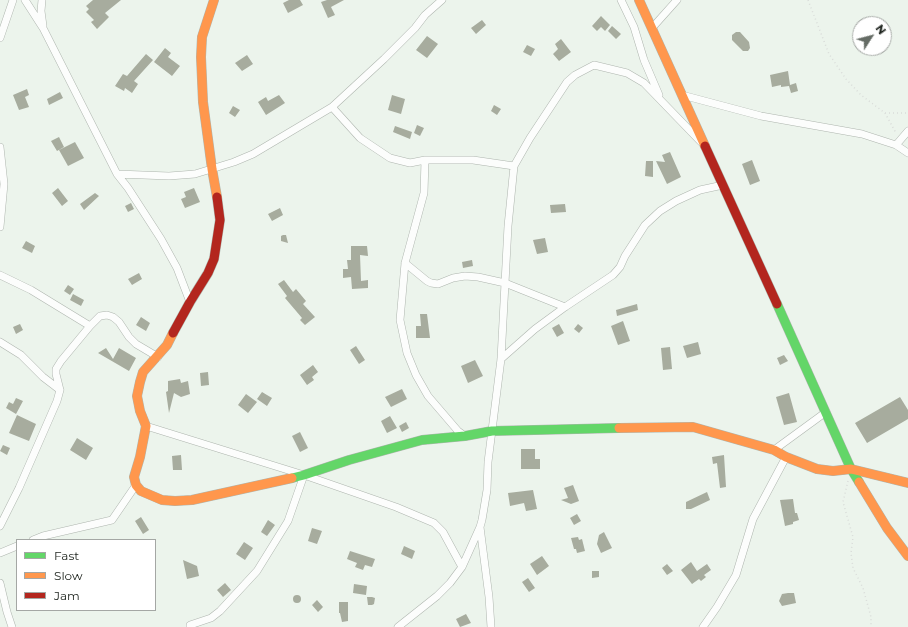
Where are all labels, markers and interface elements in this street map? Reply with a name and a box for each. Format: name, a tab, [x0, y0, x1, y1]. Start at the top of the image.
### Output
north arrow	[852, 16, 892, 56]
text: N	[873, 22, 889, 37]
legend	[16, 539, 156, 611]
text: Fast	[54, 548, 79, 563]
text: Slow	[54, 568, 83, 583]
text: Jam	[54, 588, 80, 603]

